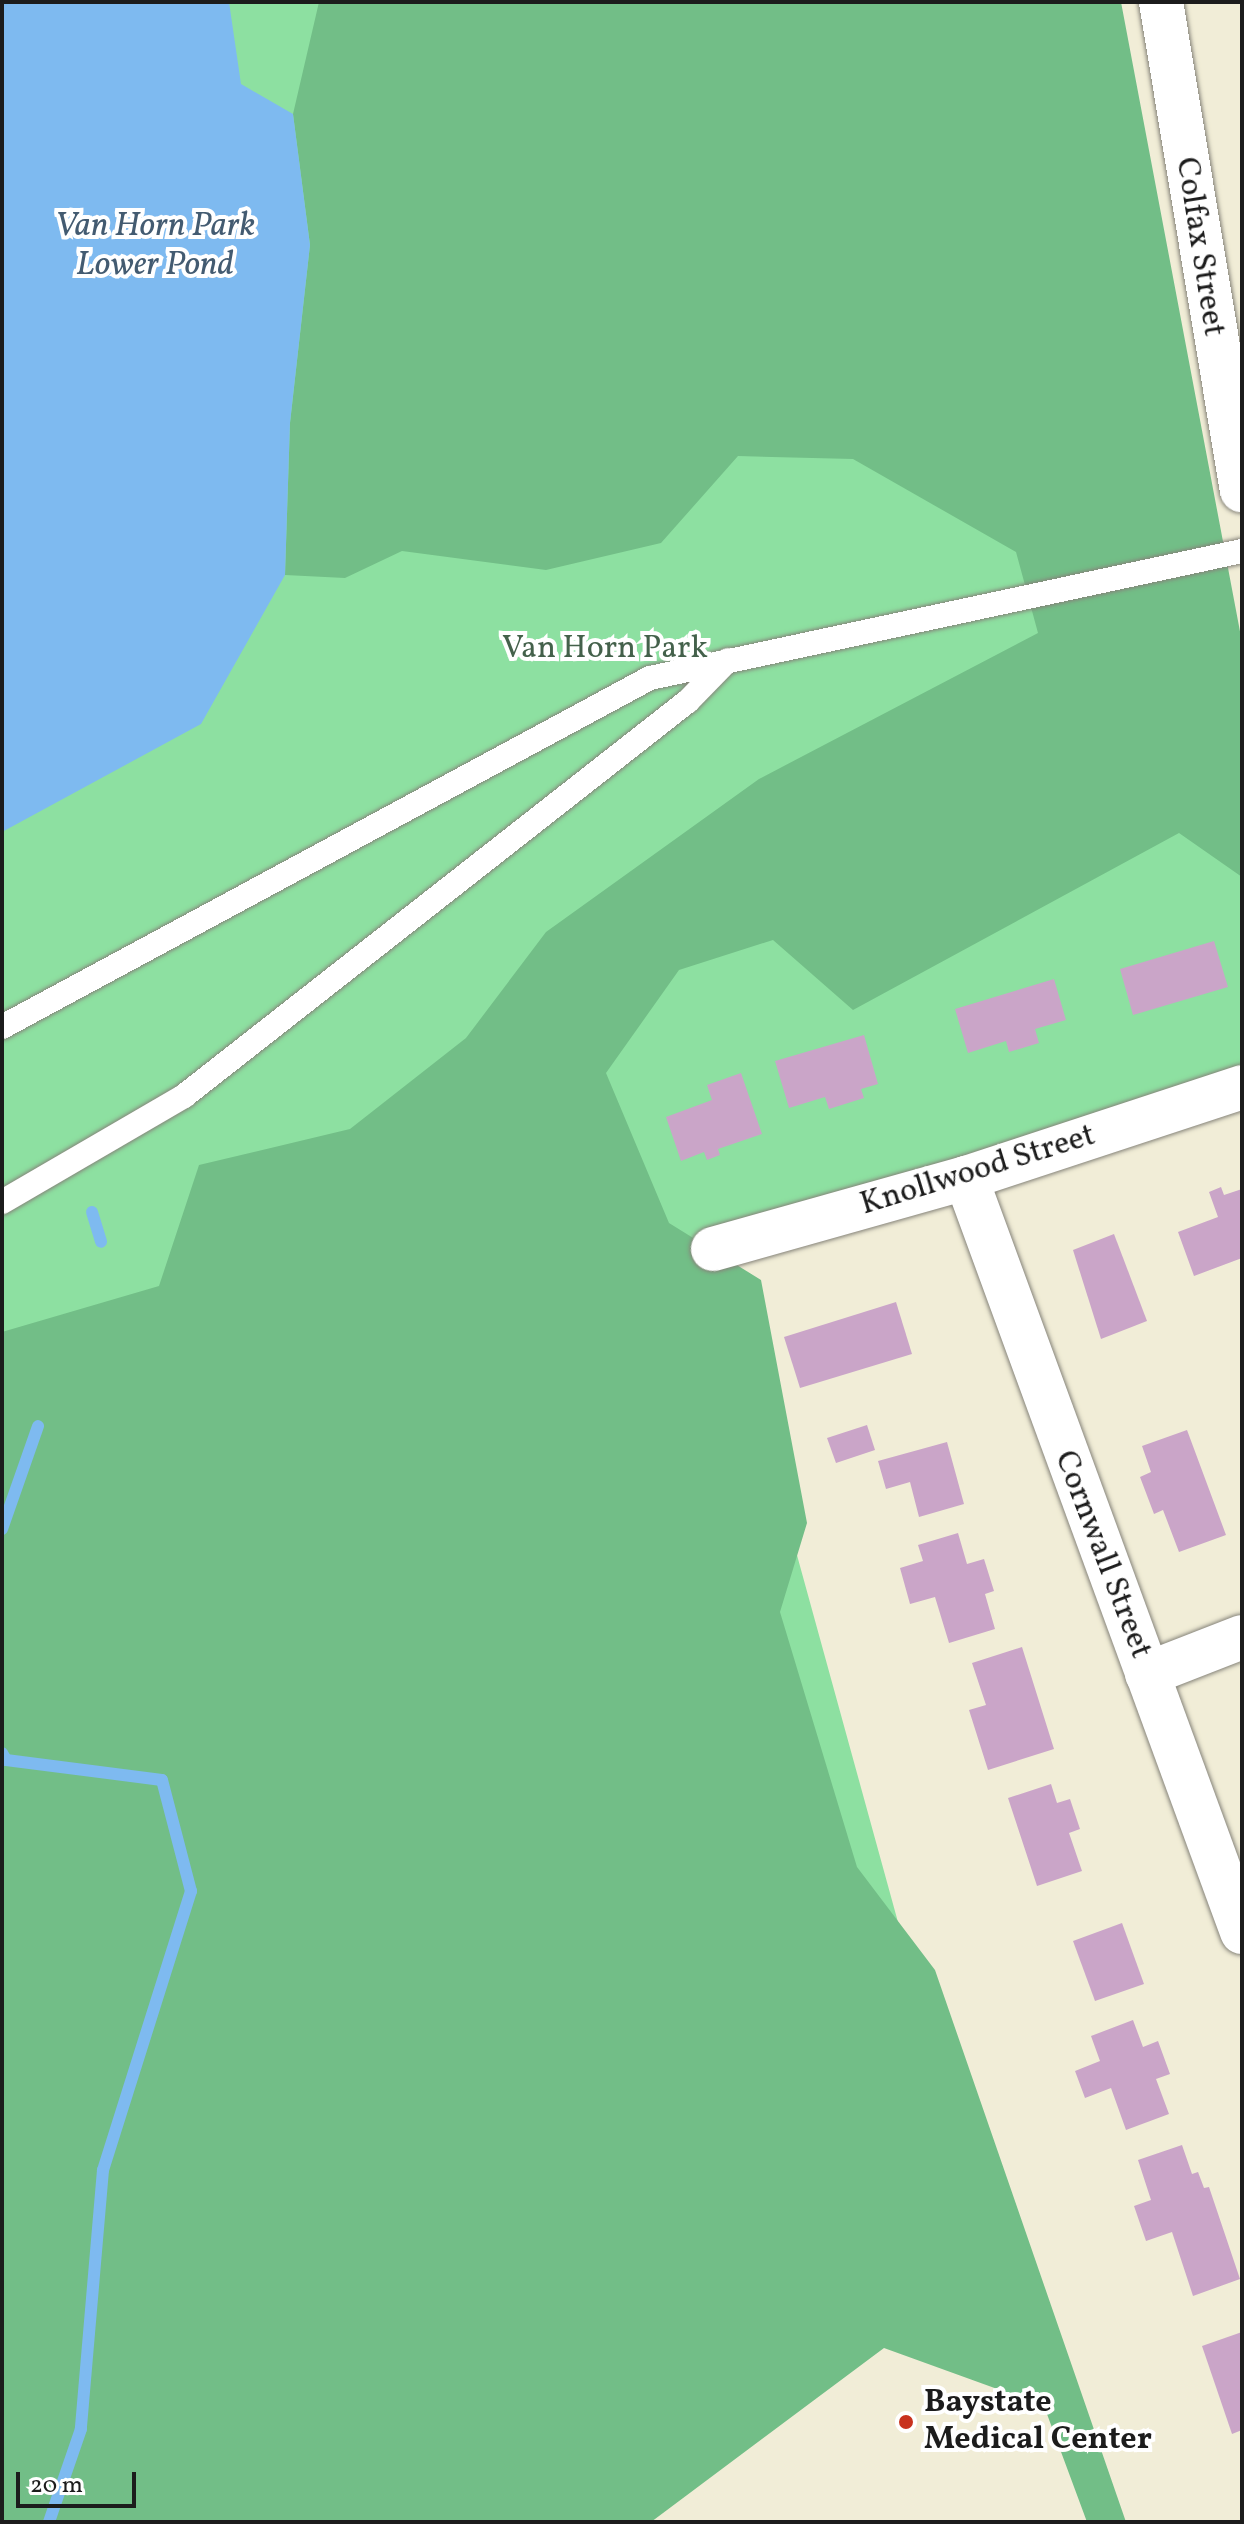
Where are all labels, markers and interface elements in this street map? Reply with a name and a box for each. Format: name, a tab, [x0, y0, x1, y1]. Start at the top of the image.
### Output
street label: Colfax Street	[1166, 155, 1232, 339]
water label: Van Horn Park Lower Pond	[55, 206, 255, 286]
park label: Van Horn Park	[502, 630, 708, 668]
street label: Knollwood Street	[856, 1117, 1100, 1225]
street label: Cornwall Street	[1045, 1446, 1159, 1664]
place label: Baystate Medical Center	[924, 2385, 1152, 2460]
marker: Baystate Medical Center	[895, 2411, 917, 2433]
scale bar	[20, 2456, 140, 2506]
text: 20 m	[30, 2469, 83, 2503]

